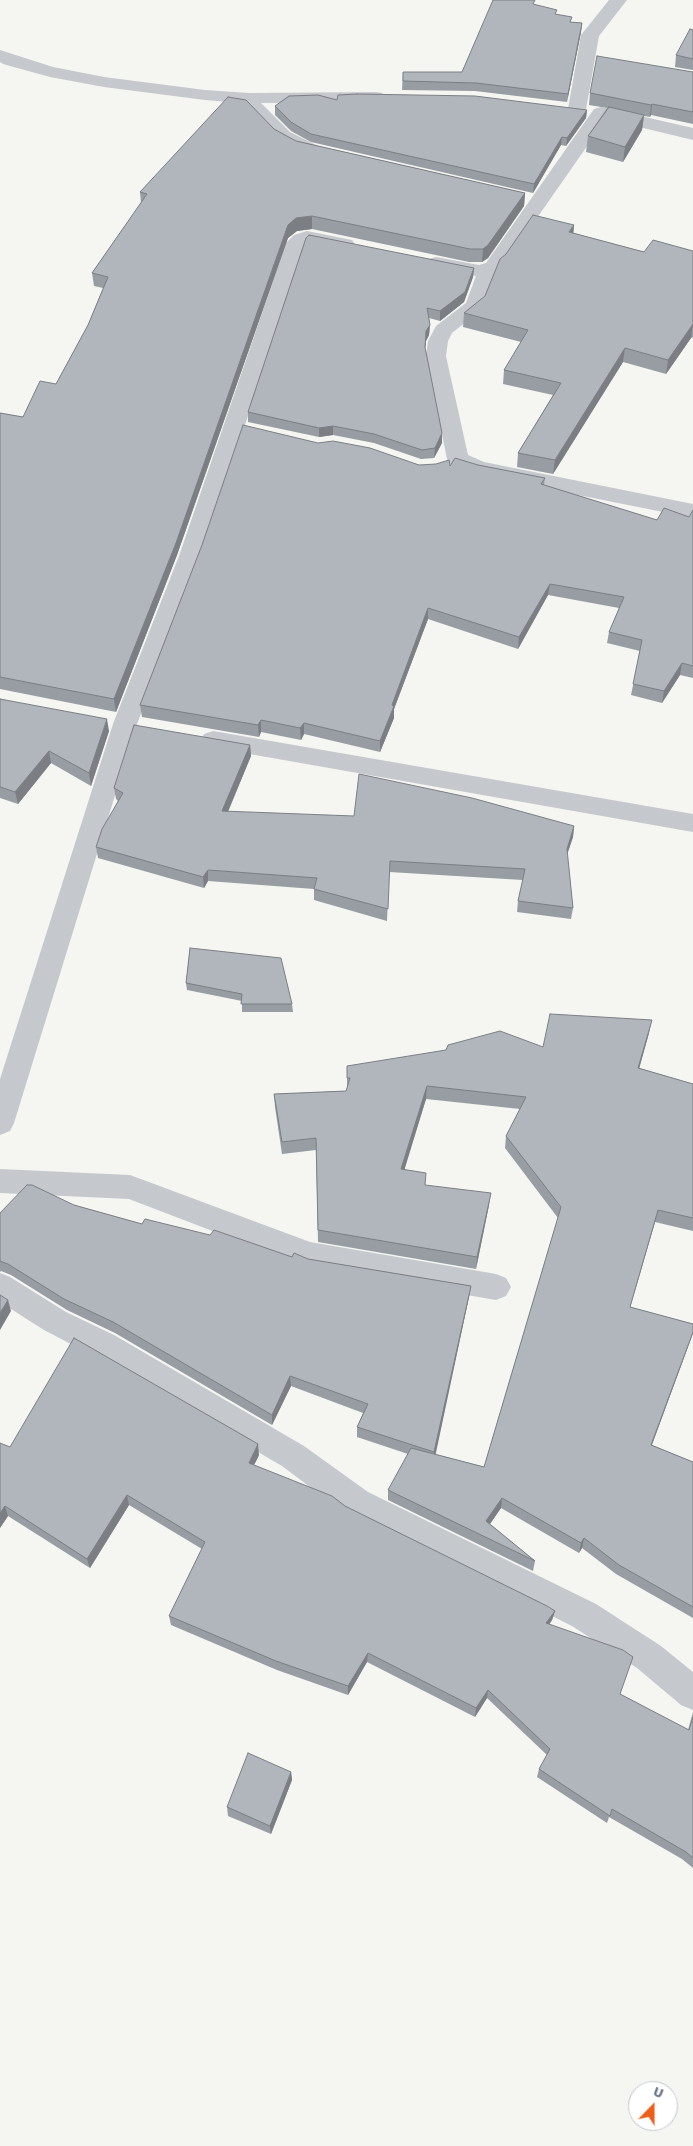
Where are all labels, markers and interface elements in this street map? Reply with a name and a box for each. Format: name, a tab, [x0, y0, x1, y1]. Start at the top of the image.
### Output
north arrow	[628, 2081, 678, 2131]
text: U	[651, 2083, 666, 2102]

